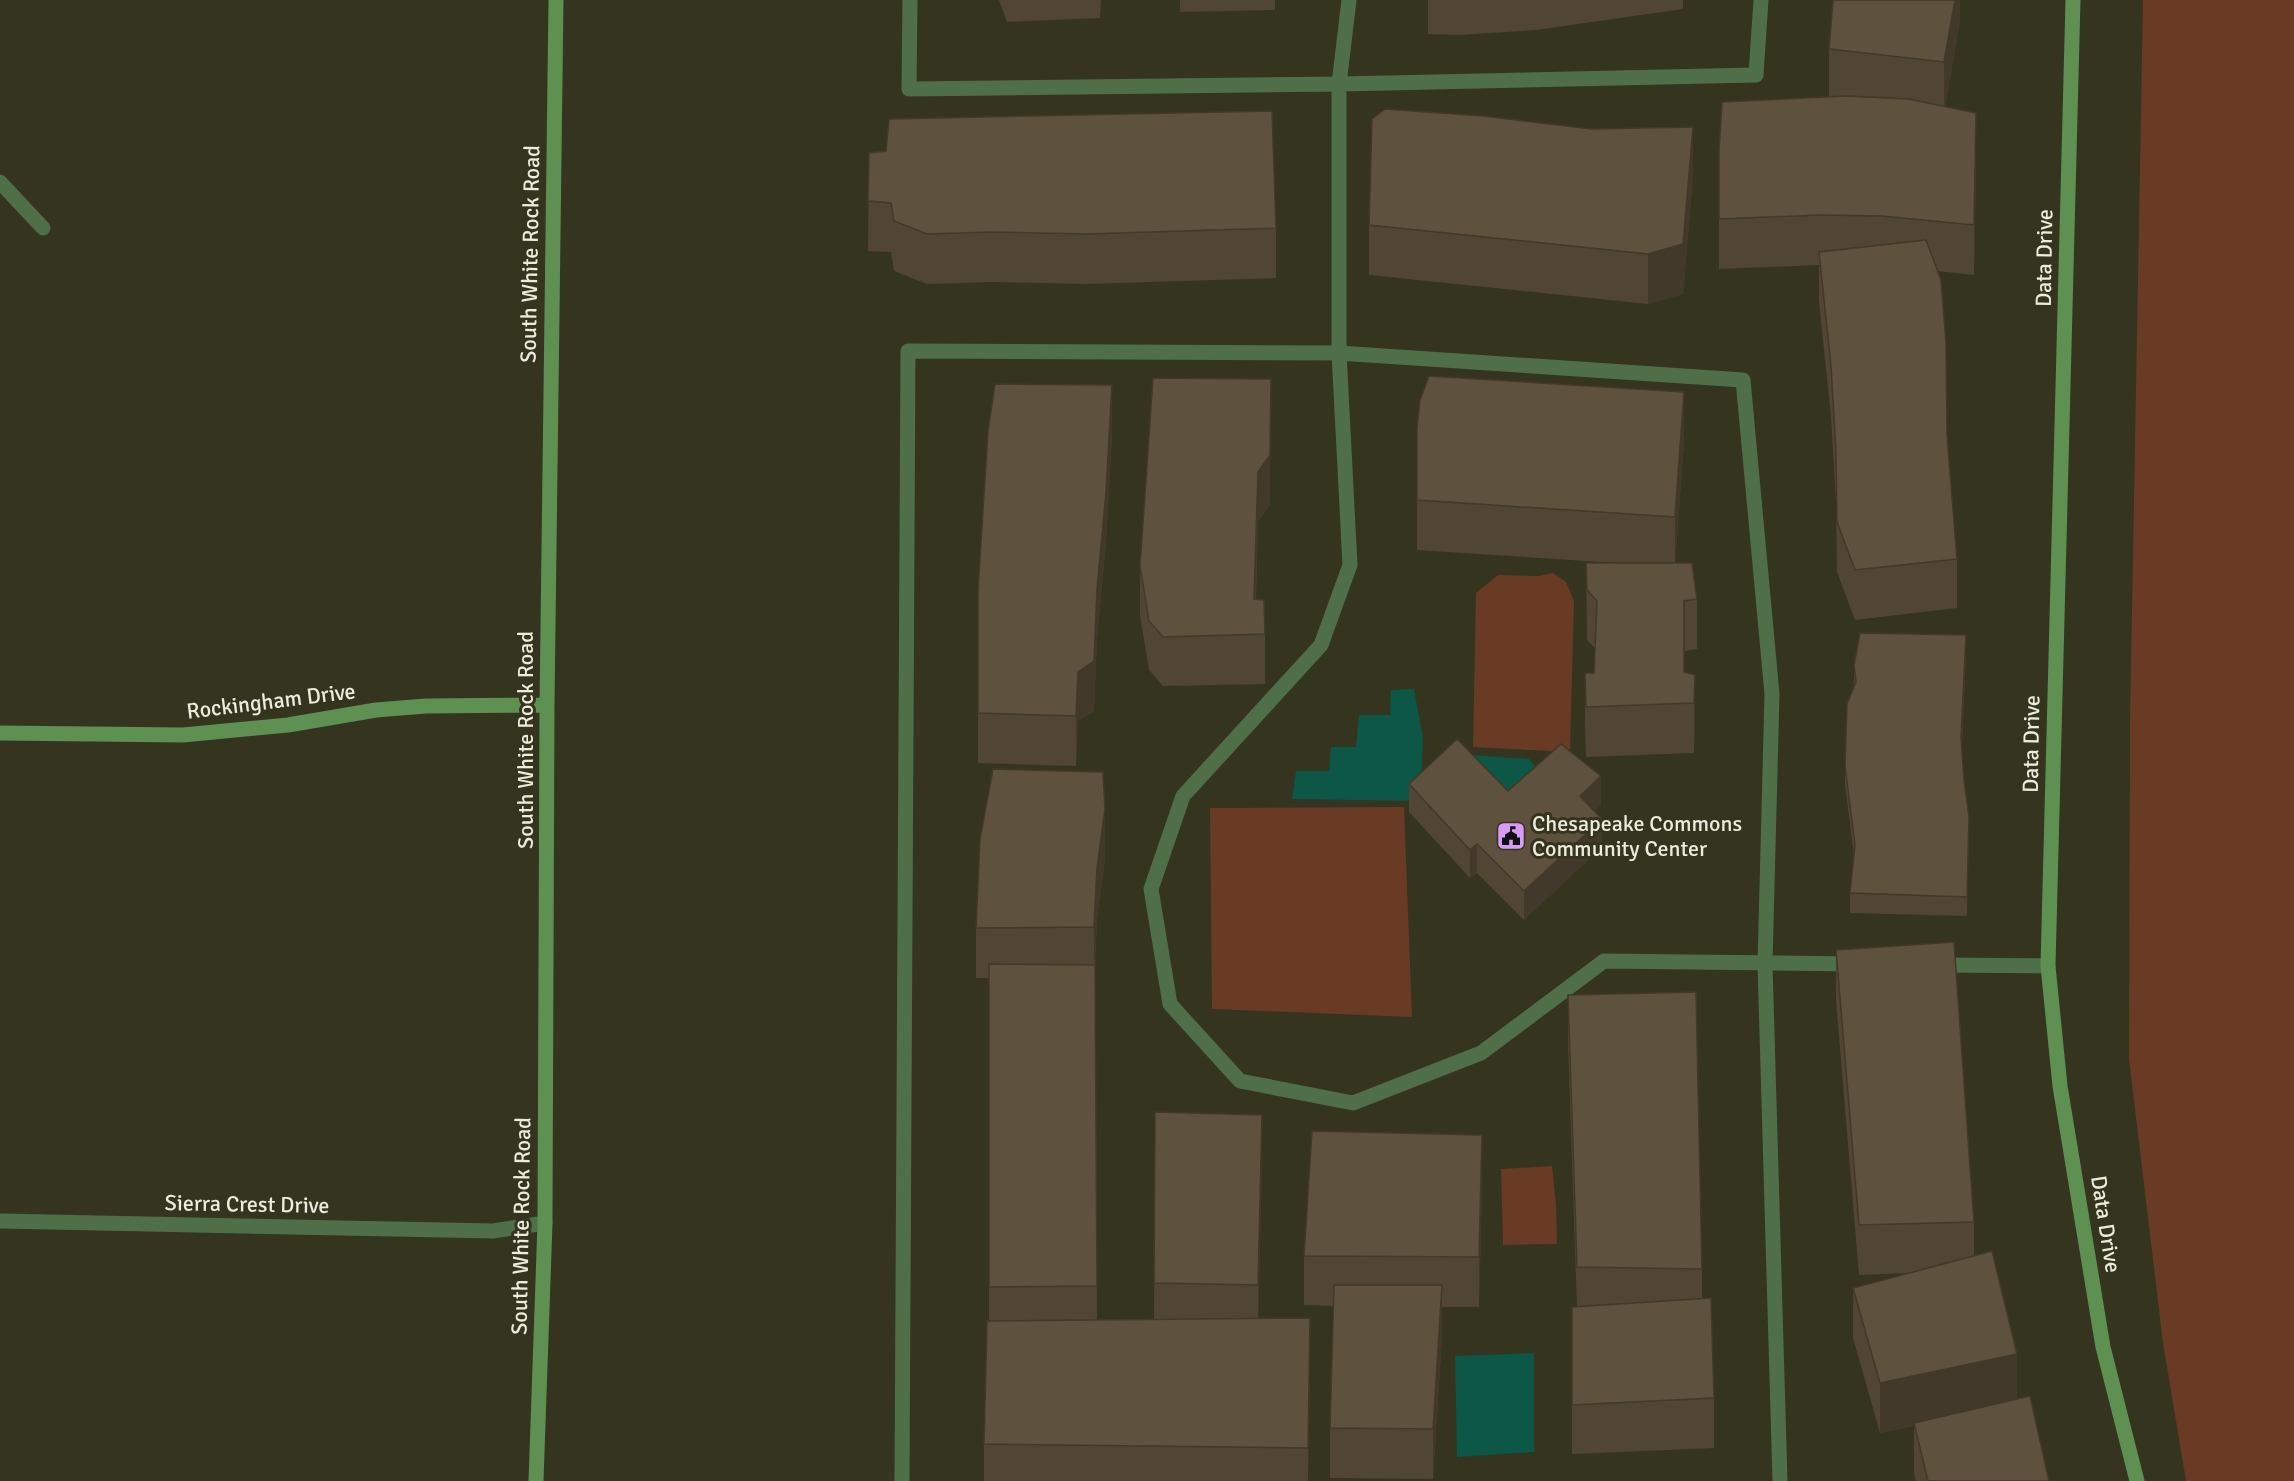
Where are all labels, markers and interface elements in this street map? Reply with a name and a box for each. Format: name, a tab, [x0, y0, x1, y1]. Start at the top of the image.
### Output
street label: South White Rock Road	[515, 145, 545, 363]
street label: Data Drive	[2030, 209, 2058, 307]
street label: South White Rock Road	[512, 631, 539, 849]
street label: Rockingham Drive	[185, 677, 357, 725]
street label: Data Drive	[2017, 695, 2045, 793]
place label: Chesapeake Commons Community Center	[1532, 810, 1742, 862]
public building icon: Chesapeake Commons Community Center	[1495, 820, 1527, 852]
street label: South White Rock Road	[506, 1117, 536, 1335]
street label: Data Drive	[2085, 1174, 2127, 1274]
street label: Sierra Crest Drive	[164, 1189, 330, 1219]

